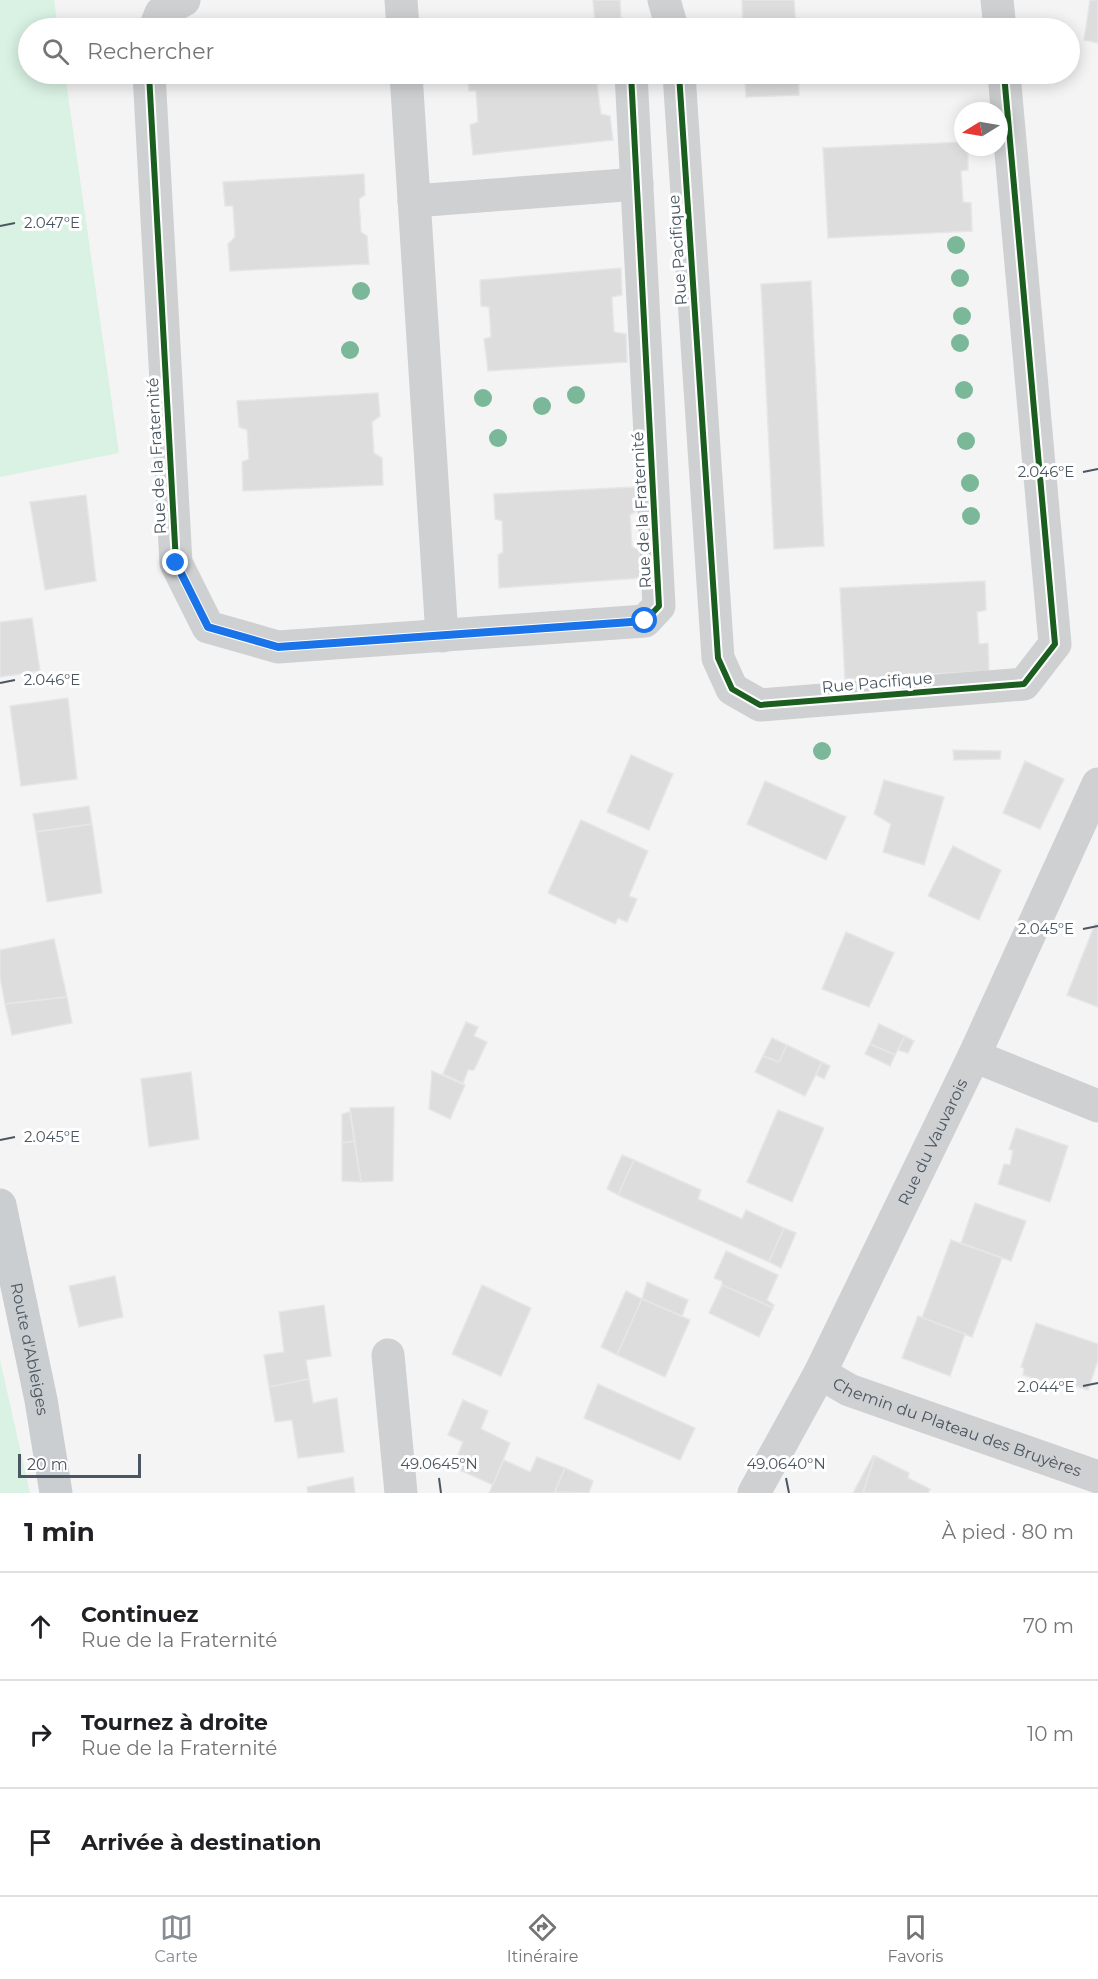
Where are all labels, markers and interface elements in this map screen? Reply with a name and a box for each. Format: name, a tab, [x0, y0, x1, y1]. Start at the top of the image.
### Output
search box	[18, 18, 1080, 84]
icon: search	[39, 35, 72, 68]
text: Rechercher	[87, 38, 214, 65]
north arrow	[954, 102, 1008, 156]
street label: Rue Pacifique	[664, 194, 691, 306]
text: 2.047°E	[24, 213, 80, 232]
street label: Rue de la Fraternité	[143, 377, 170, 535]
street label: Rue de la Fraternité	[628, 431, 655, 589]
text: 2.046°E	[1018, 462, 1074, 481]
route end	[162, 549, 188, 575]
route start	[631, 607, 657, 633]
street label: Rue Pacifique	[821, 668, 933, 697]
text: 2.046°E	[24, 670, 80, 689]
text: 2.045°E	[1018, 919, 1074, 938]
street label: Rue du Vauvarois	[894, 1075, 972, 1209]
text: 2.045°E	[24, 1127, 80, 1146]
street label: Route d'Ableiges	[7, 1281, 52, 1417]
street label: Chemin du Plateau des Bruyères	[829, 1374, 1084, 1481]
text: 2.044°E	[1017, 1377, 1075, 1396]
scale bar	[18, 1451, 141, 1478]
text: 49.0645°N	[400, 1454, 478, 1473]
text: 49.0640°N	[746, 1454, 826, 1473]
text: 20 m	[27, 1455, 68, 1474]
text: 1 min	[24, 1516, 95, 1548]
text: À pied · 80 m	[942, 1520, 1074, 1544]
text: Continuez	[81, 1601, 198, 1628]
icon: ahead	[24, 1610, 57, 1643]
text: 70 m	[1023, 1614, 1074, 1638]
text: Rue de la Fraternité	[81, 1628, 277, 1652]
text: Tournez à droite	[81, 1709, 268, 1736]
icon: right	[24, 1718, 57, 1751]
text: 10 m	[1027, 1722, 1074, 1746]
text: Rue de la Fraternité	[81, 1736, 277, 1760]
icon: arrive	[24, 1826, 57, 1859]
text: Arrivée à destination	[81, 1829, 321, 1856]
tab: Carte	[155, 1911, 198, 1966]
tab: Itinéraire	[507, 1911, 578, 1966]
tab: Favoris	[887, 1911, 943, 1966]

